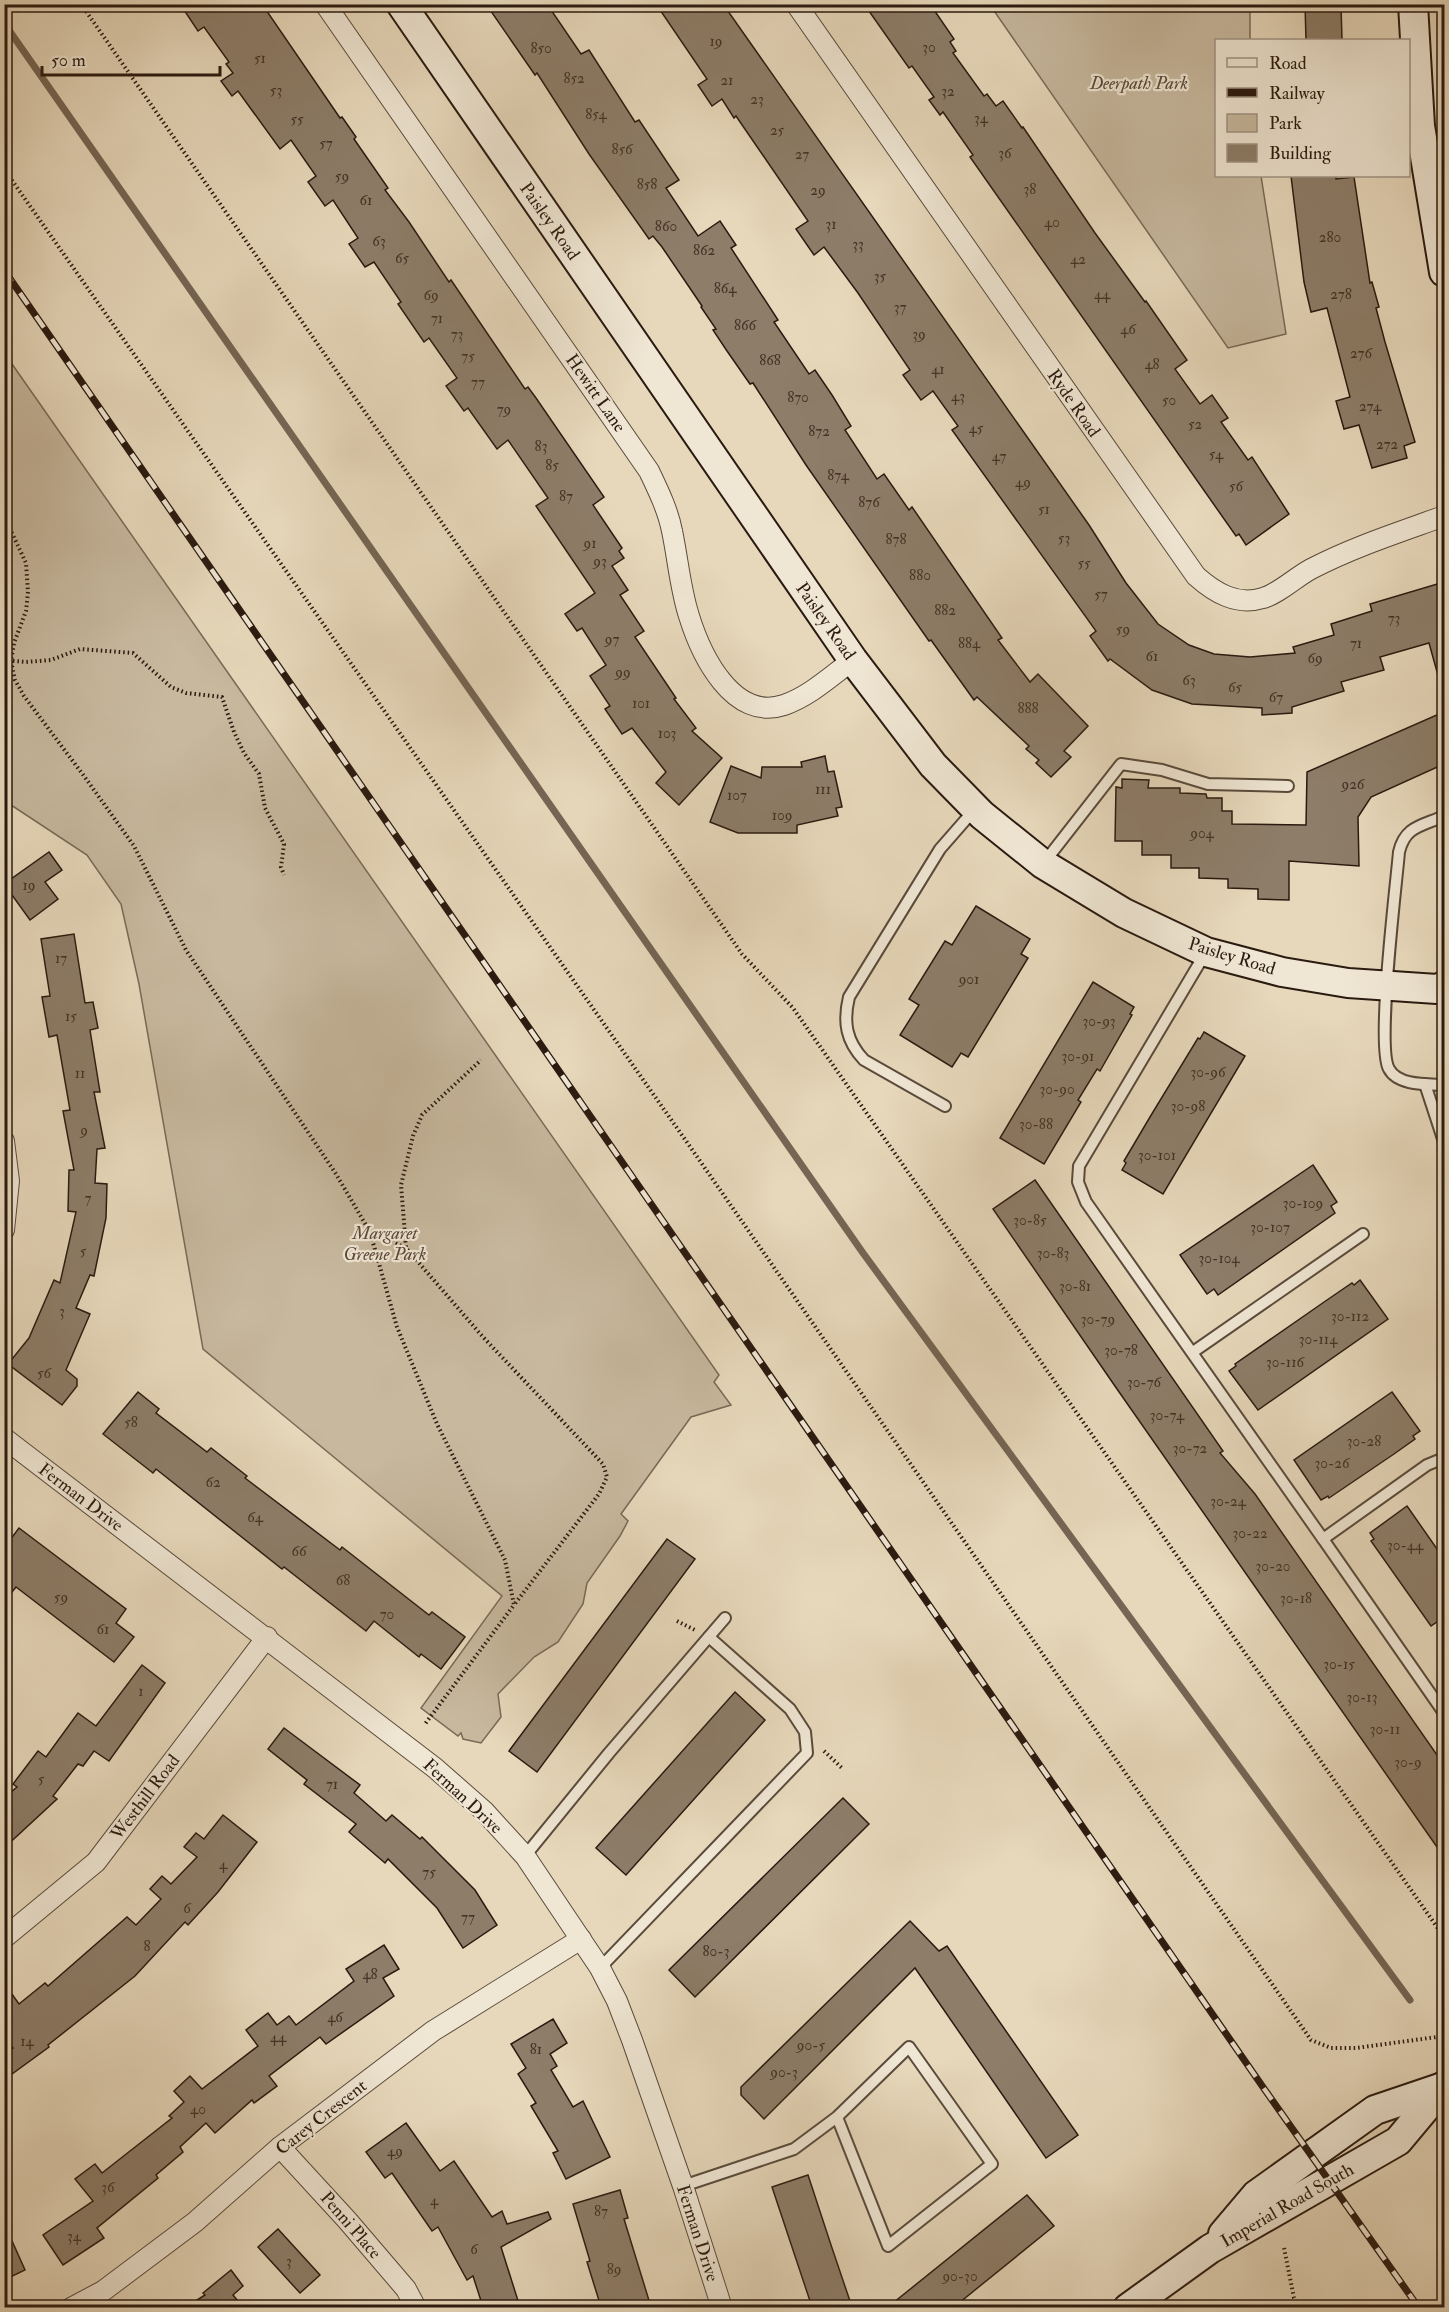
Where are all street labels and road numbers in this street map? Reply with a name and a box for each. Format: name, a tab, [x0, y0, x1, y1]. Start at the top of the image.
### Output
street label: Paisley Road	[514, 178, 585, 265]
street label: Hewitt Lane	[560, 350, 631, 437]
street label: Ryde Road	[1042, 365, 1105, 442]
street label: Paisley Road	[790, 578, 861, 665]
street label: Paisley Road	[1186, 932, 1278, 981]
street label: Ferman Drive	[34, 1458, 128, 1537]
street label: Westhill Road	[105, 1750, 185, 1845]
street label: Ferman Drive	[418, 1754, 508, 1839]
street label: Carey Crescent	[271, 2075, 372, 2160]
street label: Imperial Road South	[1217, 2158, 1358, 2253]
street label: Ferman Drive	[671, 2182, 724, 2285]
street label: Penni Place	[315, 2187, 387, 2264]

